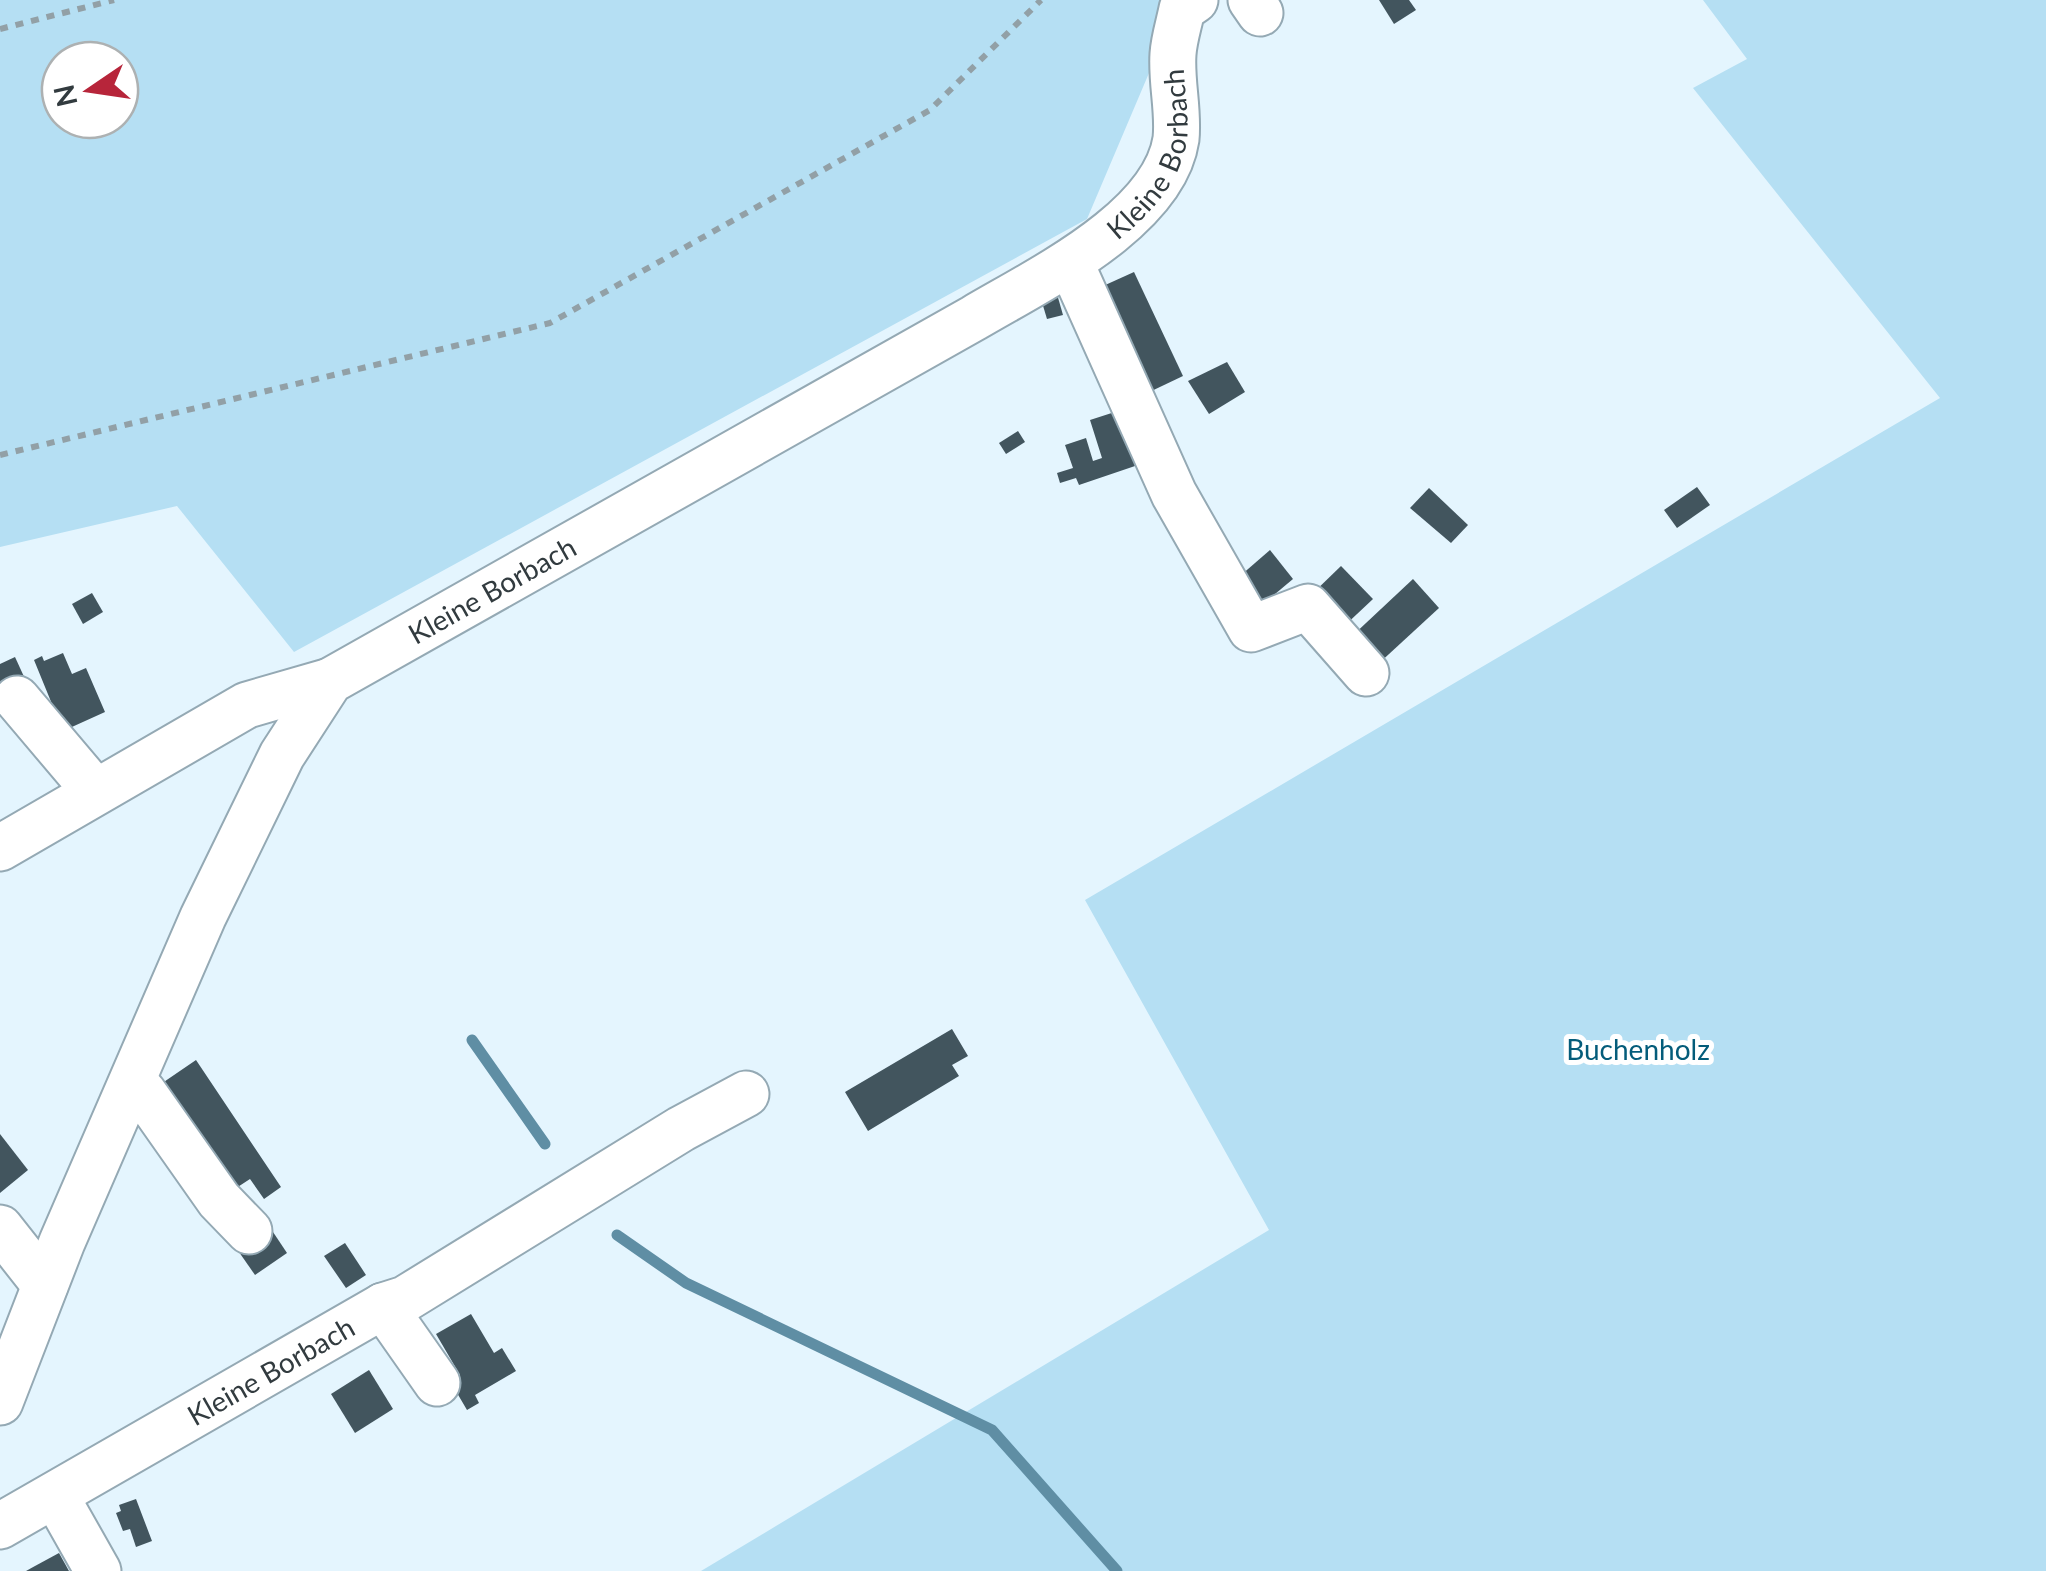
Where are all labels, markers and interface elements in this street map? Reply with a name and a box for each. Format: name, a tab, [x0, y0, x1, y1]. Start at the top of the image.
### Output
north arrow	[40, 40, 140, 140]
street label: Kleine Borbach	[1099, 68, 1194, 246]
text: N	[46, 82, 84, 110]
street label: Kleine Borbach	[402, 529, 582, 651]
park label: Buchenholz	[1566, 1032, 1710, 1066]
street label: Kleine Borbach	[181, 1309, 360, 1432]

